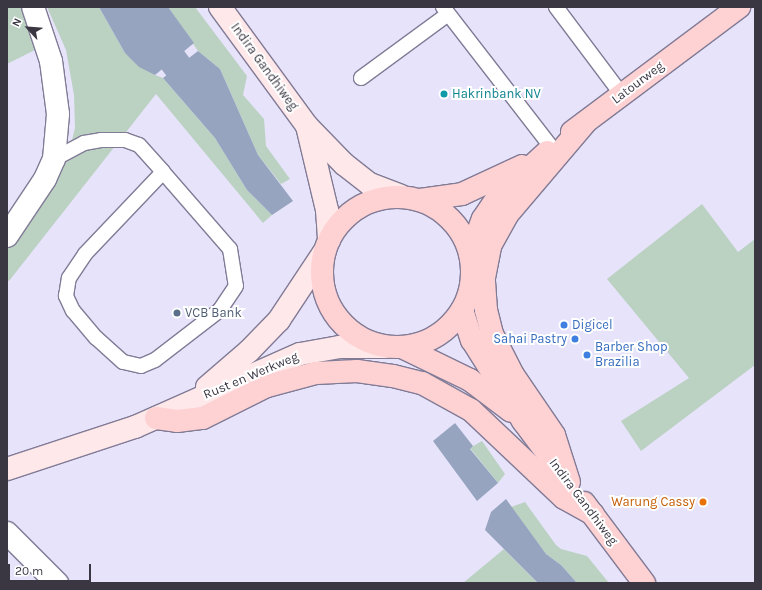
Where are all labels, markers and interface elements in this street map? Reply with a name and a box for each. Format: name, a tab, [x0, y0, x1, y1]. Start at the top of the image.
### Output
north arrow	[8, 8, 48, 48]
text: N	[9, 16, 24, 29]
street label: Indira Gandhiweg	[227, 20, 301, 114]
street label: Latourweg	[609, 58, 667, 108]
place label: Hakrinbank NV	[452, 86, 541, 102]
marker: Hakrinbank NV	[439, 89, 449, 99]
place label: VCB Bank	[185, 305, 242, 321]
marker: VCB Bank	[172, 308, 182, 318]
place label: Digicel	[572, 317, 613, 333]
marker: Digicel	[559, 320, 569, 330]
place label: Sahai Pastry	[493, 331, 567, 347]
marker: Sahai Pastry	[570, 334, 580, 344]
place label: Barber Shop Brazilia	[595, 340, 668, 371]
street label: Rust en Werkweg	[201, 349, 301, 403]
marker: Barber Shop Brazilia	[582, 350, 592, 360]
street label: Indira Gandhiweg	[545, 456, 621, 548]
place label: Warung Cassy	[611, 494, 695, 510]
marker: Warung Cassy	[698, 497, 708, 507]
scale bar	[10, 556, 93, 582]
text: 20 m	[15, 564, 43, 578]

